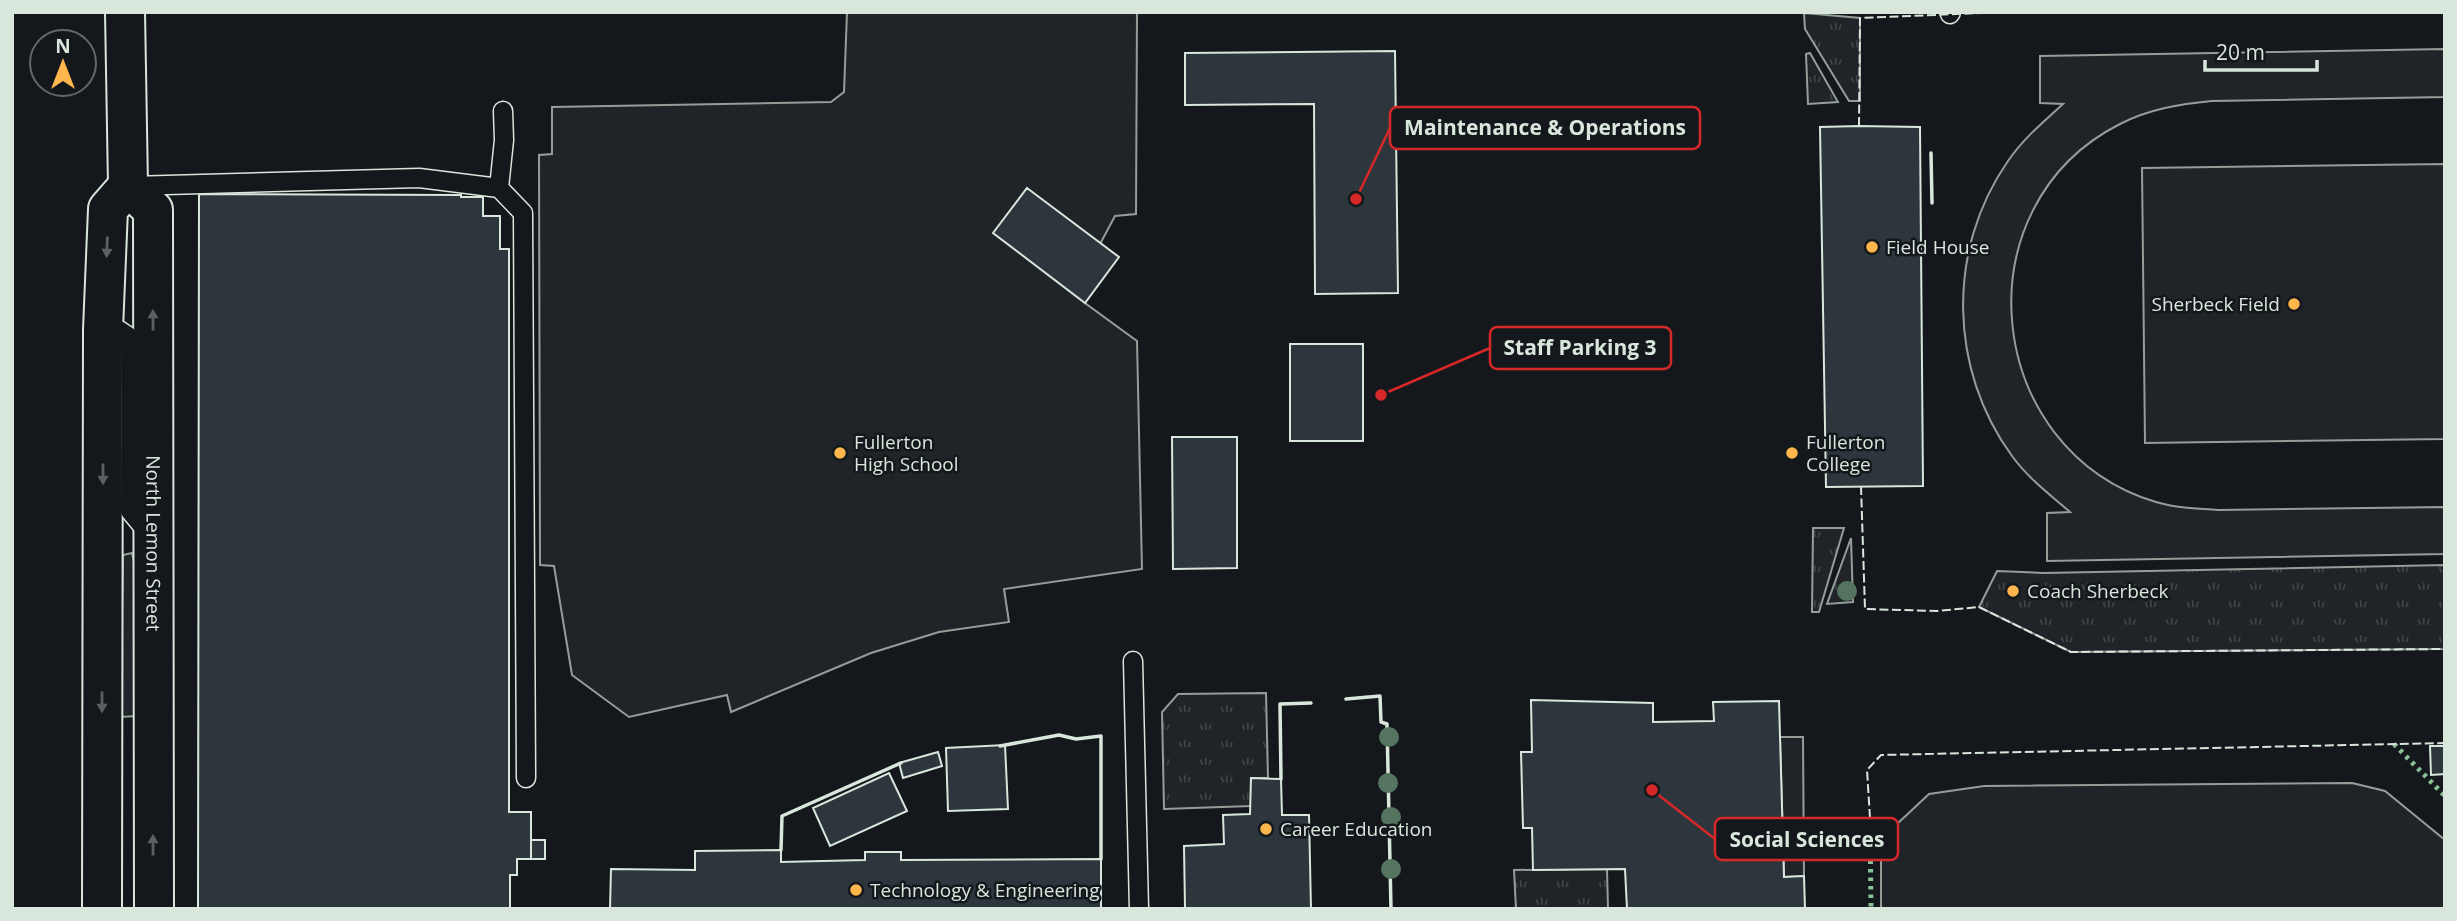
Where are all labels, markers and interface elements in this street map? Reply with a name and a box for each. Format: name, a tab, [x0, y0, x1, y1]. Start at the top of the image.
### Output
north arrow	[28, 28, 98, 98]
scale bar	[2205, 28, 2317, 72]
text: N	[55, 33, 71, 59]
text: 20 m	[2216, 38, 2265, 66]
callout: Maintenance & Operations	[1390, 107, 1700, 149]
text: Maintenance & Operations	[1404, 113, 1686, 141]
place label: Field House	[1886, 234, 1989, 260]
one-way arrow	[101, 236, 112, 258]
marker: Field House	[1864, 239, 1880, 255]
place label: Sherbeck Field	[2151, 291, 2280, 317]
marker: Sherbeck Field	[2286, 296, 2302, 312]
one-way arrow	[147, 309, 159, 331]
callout: Staff Parking 3	[1490, 327, 1671, 369]
text: Staff Parking 3	[1503, 333, 1657, 361]
place label: Fullerton High School	[854, 429, 959, 477]
place label: Fullerton College	[1806, 429, 1885, 477]
marker: Fullerton High School	[832, 445, 848, 461]
marker: Fullerton College	[1784, 445, 1800, 461]
street label: North Lemon Street	[140, 455, 167, 632]
one-way arrow	[97, 463, 109, 485]
place label: Coach Sherbeck	[2027, 578, 2169, 604]
marker: Coach Sherbeck	[2005, 583, 2021, 599]
one-way arrow	[96, 691, 108, 713]
place label: Career Education	[1280, 816, 1432, 842]
callout: Social Sciences	[1715, 818, 1898, 860]
marker: Career Education	[1258, 821, 1274, 837]
text: Social Sciences	[1730, 825, 1884, 853]
one-way arrow	[147, 833, 159, 855]
place label: Technology & Engineering	[870, 877, 1100, 903]
marker: Technology & Engineering	[848, 882, 864, 898]

